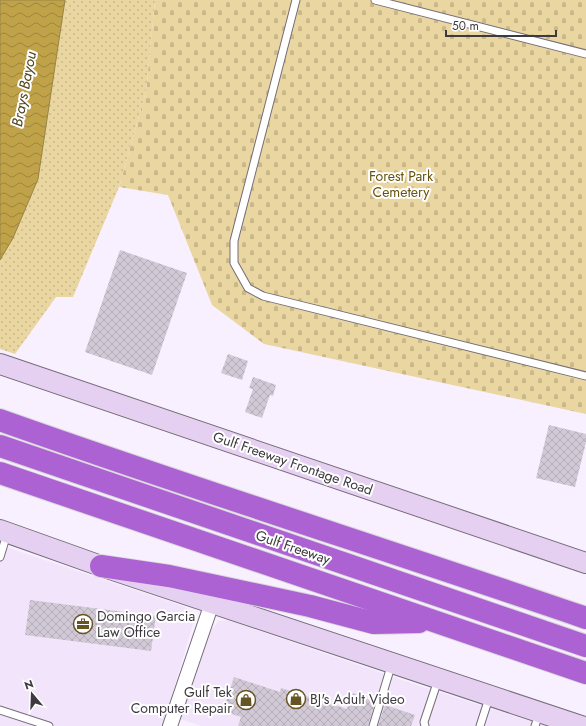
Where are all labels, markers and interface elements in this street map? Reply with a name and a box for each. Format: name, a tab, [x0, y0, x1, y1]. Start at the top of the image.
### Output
scale bar	[446, 12, 556, 38]
text: 50 m	[452, 17, 479, 35]
water label: Brays Bayou	[6, 49, 42, 129]
park label: Forest Park Cemetery	[369, 166, 434, 202]
street label: Gulf Freeway Frontage Road	[210, 426, 376, 500]
street label: Gulf Freeway	[253, 525, 334, 569]
place label: Domingo Garcia Law Office	[97, 606, 195, 642]
office icon: Domingo Garcia Law Office	[72, 613, 94, 635]
north arrow	[12, 674, 52, 714]
text: N	[22, 676, 35, 694]
place label: Gulf Tek Computer Repair	[131, 682, 233, 718]
shop icon: BJ's Adult Video	[285, 688, 307, 710]
shop icon: Gulf Tek Computer Repair	[235, 689, 257, 711]
place label: BJ's Adult Video	[310, 689, 405, 709]

